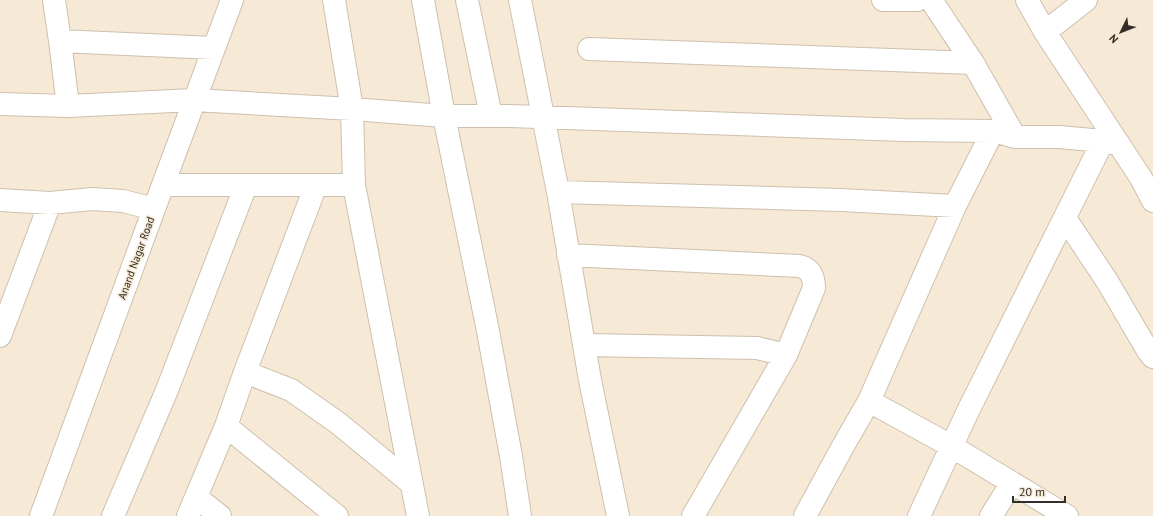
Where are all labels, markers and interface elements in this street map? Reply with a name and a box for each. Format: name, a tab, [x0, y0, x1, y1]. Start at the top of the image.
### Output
north arrow	[1101, 12, 1141, 52]
text: N	[1106, 31, 1121, 46]
street label: Anand Nagar Road	[115, 215, 157, 301]
scale bar	[1013, 478, 1065, 504]
text: 20 m	[1019, 484, 1045, 499]

